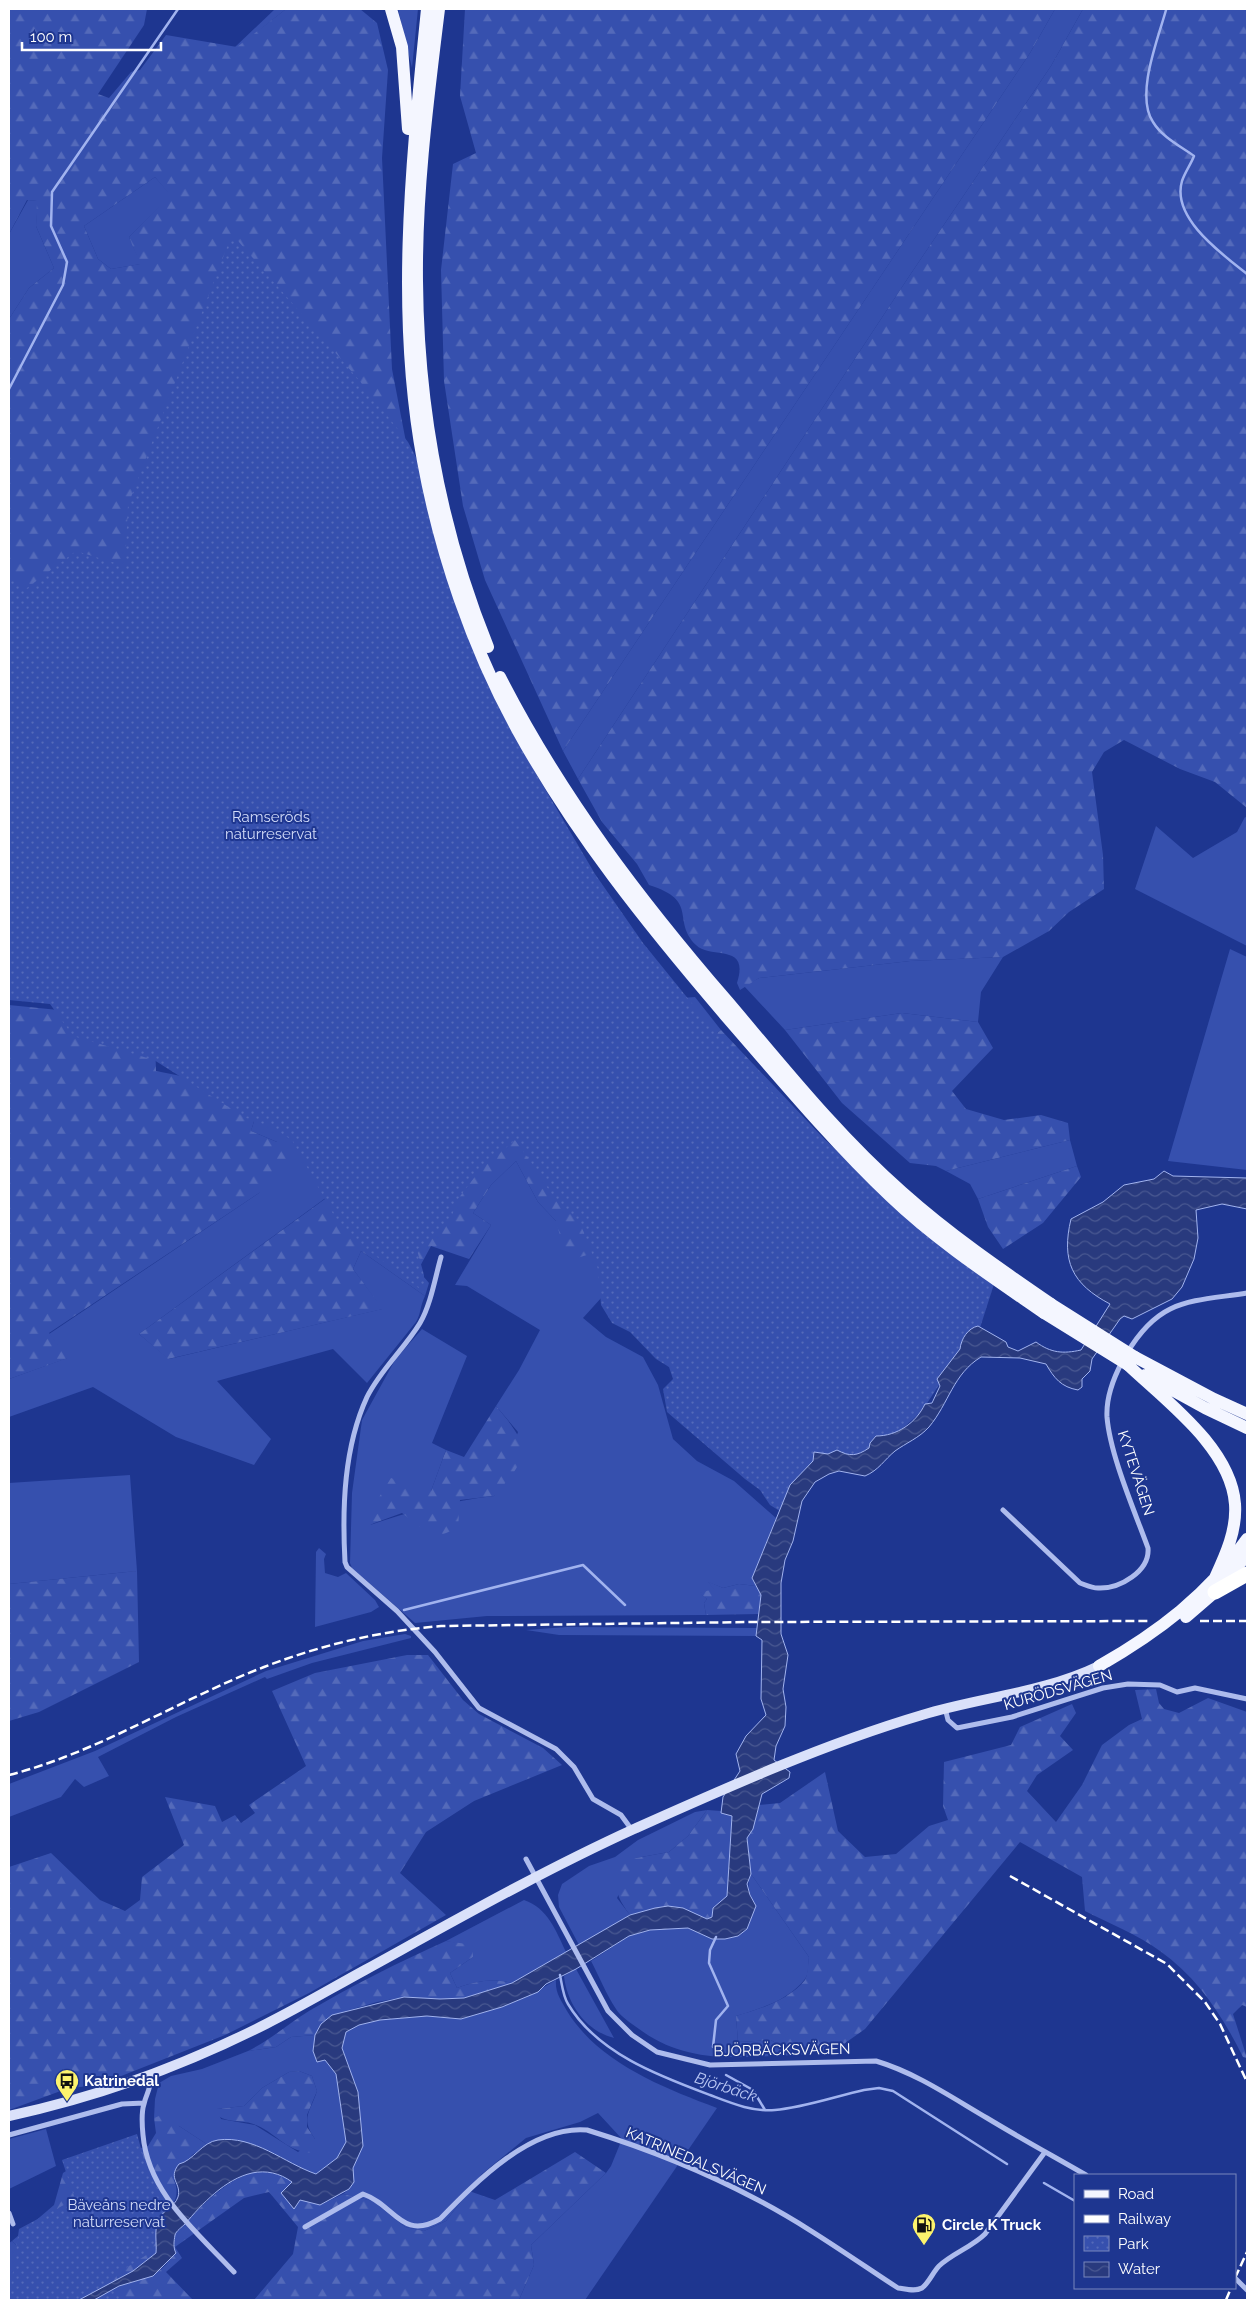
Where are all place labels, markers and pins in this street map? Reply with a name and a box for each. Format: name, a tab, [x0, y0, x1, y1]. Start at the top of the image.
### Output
bus stop icon: Katrinedal	[54, 2068, 80, 2102]
place label: Katrinedal	[84, 2072, 159, 2090]
fuel station icon: Circle K Truck	[911, 2212, 937, 2246]
place label: Circle K Truck	[942, 2216, 1042, 2234]

